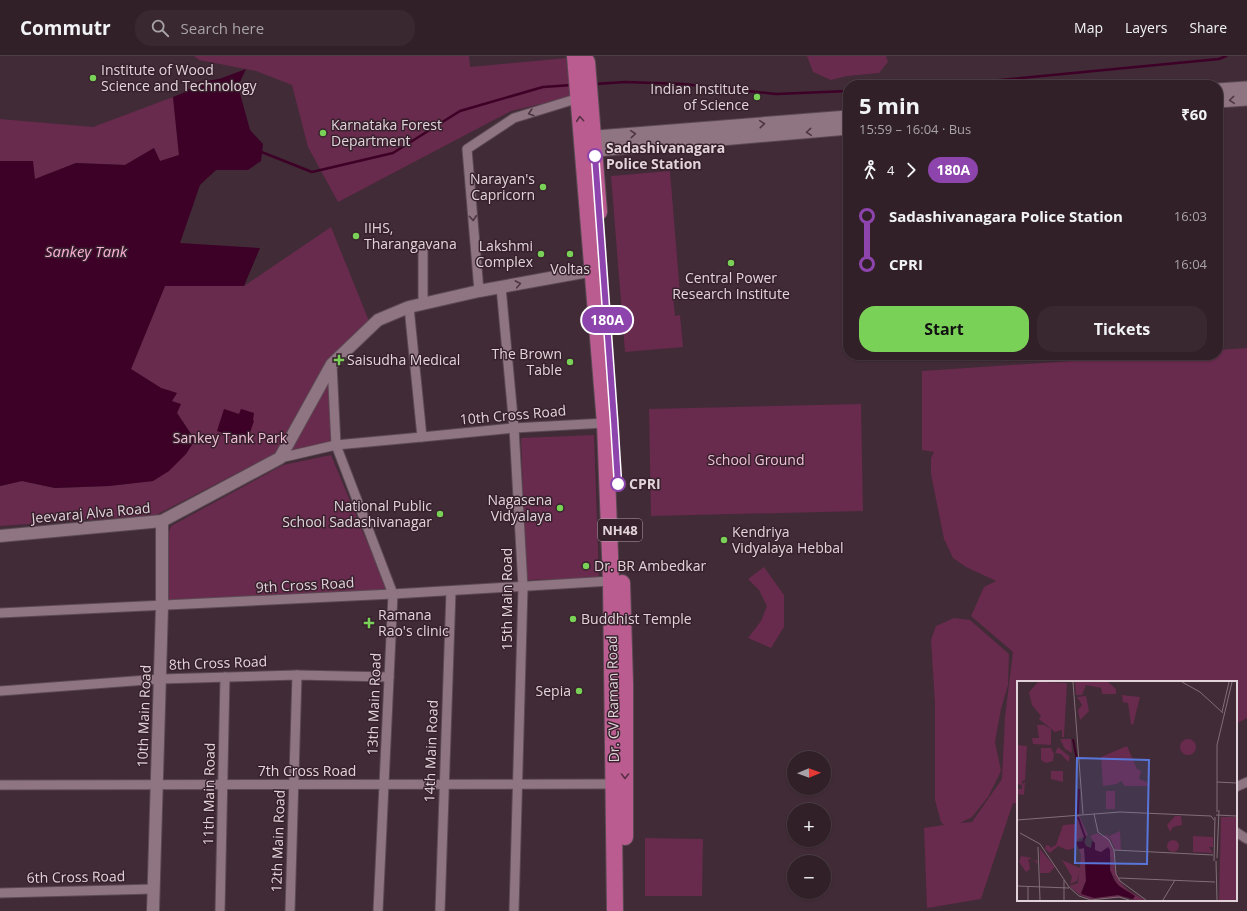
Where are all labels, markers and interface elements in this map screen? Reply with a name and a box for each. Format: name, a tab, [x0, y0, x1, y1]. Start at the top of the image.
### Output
search box	[135, 10, 415, 46]
text: Commutr	[20, 15, 111, 41]
icon: search	[149, 17, 171, 39]
text: Search here	[181, 18, 264, 38]
text: Map	[1074, 18, 1103, 37]
text: Layers	[1125, 18, 1167, 37]
text: Share	[1189, 18, 1227, 37]
place label: Institute of Wood Science and Technology	[101, 60, 258, 95]
marker: Institute of Wood Science and Technology	[88, 73, 98, 83]
place label: Indian Institute of Science	[650, 79, 749, 114]
text: 5 min	[859, 90, 920, 120]
marker: Indian Institute of Science	[752, 92, 762, 102]
one-way arrow	[1229, 96, 1236, 105]
text: ₹60	[1181, 104, 1207, 124]
one-way arrow	[528, 108, 535, 117]
place label: Karnataka Forest Department	[331, 115, 442, 150]
one-way arrow	[576, 116, 585, 122]
one-way arrow	[759, 119, 765, 128]
text: 15:59 – 16:04 · Bus	[859, 120, 971, 138]
one-way arrow	[806, 127, 812, 136]
marker: Karnataka Forest Department	[318, 128, 328, 138]
one-way arrow	[630, 130, 636, 139]
place label: Sadashivanagara Police Station	[606, 138, 725, 173]
marker: Sadashivanagara Police Station	[587, 148, 603, 164]
icon: walk	[859, 159, 881, 181]
icon: forward	[900, 159, 922, 181]
text: 180A	[936, 160, 970, 179]
text: 4	[887, 161, 894, 179]
place label: Narayan's Capricorn	[470, 169, 535, 204]
marker: Narayan's Capricorn	[538, 182, 548, 192]
text: Sadashivanagara Police Station	[889, 206, 1123, 226]
text: 16:03	[1174, 207, 1207, 225]
one-way arrow	[468, 215, 477, 221]
place label: IIHS, Tharangavana	[364, 218, 457, 253]
marker: IIHS, Tharangavana	[351, 231, 361, 241]
place label: Lakshmi Complex	[476, 236, 534, 271]
water label: Sankey Tank	[45, 241, 128, 261]
marker: Lakshmi Complex	[536, 249, 546, 259]
marker: Voltas	[565, 249, 575, 259]
text: CPRI	[889, 254, 923, 274]
text: 16:04	[1174, 255, 1207, 273]
marker: Central Power Research Institute	[726, 258, 736, 268]
place label: Voltas	[550, 259, 590, 278]
place label: Central Power Research Institute	[672, 268, 790, 303]
one-way arrow	[515, 281, 521, 289]
button: Start	[859, 306, 1029, 352]
button: Tickets	[1037, 306, 1207, 352]
line badge: 180A	[579, 307, 635, 333]
text: 180A	[590, 310, 624, 329]
place label: The Brown Table	[492, 344, 562, 379]
place label: Saisudha Medical	[347, 350, 460, 369]
marker: Saisudha Medical	[334, 355, 344, 365]
marker: The Brown Table	[565, 357, 575, 367]
street label: 10th Cross Road	[459, 400, 567, 429]
park label: Sankey Tank Park	[173, 428, 288, 447]
park label: School Ground	[707, 450, 805, 469]
place label: CPRI	[629, 474, 661, 493]
marker: CPRI	[610, 476, 626, 492]
place label: Nagasena Vidyalaya	[487, 490, 552, 525]
place label: National Public School Sadashivanagar	[282, 496, 432, 531]
street label: Jeevaraj Alva Road	[29, 498, 151, 527]
marker: Nagasena Vidyalaya	[555, 503, 565, 513]
marker: National Public School Sadashivanagar	[435, 509, 445, 519]
road number: NH48	[598, 519, 642, 541]
place label: Kendriya Vidyalaya Hebbal	[732, 522, 844, 557]
marker: Kendriya Vidyalaya Hebbal	[719, 535, 729, 545]
street label: 15th Main Road	[497, 548, 516, 650]
place label: Dr. BR Ambedkar	[594, 556, 706, 575]
marker: Dr. BR Ambedkar	[581, 561, 591, 571]
street label: 9th Cross Road	[255, 572, 355, 597]
place label: Ramana Rao's clinic	[378, 605, 449, 640]
place label: Buddhist Temple	[581, 609, 692, 628]
marker: Buddhist Temple	[568, 614, 578, 624]
marker: Ramana Rao's clinic	[363, 617, 375, 629]
street label: Dr. CV Raman Road	[602, 635, 623, 763]
street label: 8th Cross Road	[168, 651, 268, 674]
street label: 13th Main Road	[362, 652, 385, 756]
street label: 10th Main Road	[132, 664, 155, 768]
place label: Sepia	[536, 681, 571, 700]
inset map	[1017, 681, 1237, 901]
marker: Sepia	[574, 686, 584, 696]
street label: 14th Main Road	[419, 699, 442, 803]
street label: 11th Main Road	[198, 742, 219, 846]
north arrow	[787, 751, 831, 795]
map controls	[787, 751, 831, 899]
street label: 7th Cross Road	[258, 761, 356, 780]
one-way arrow	[621, 773, 629, 779]
street label: 12th Main Road	[266, 789, 289, 893]
button: +	[787, 803, 831, 847]
button: −	[787, 855, 831, 899]
street label: 6th Cross Road	[27, 866, 125, 887]

